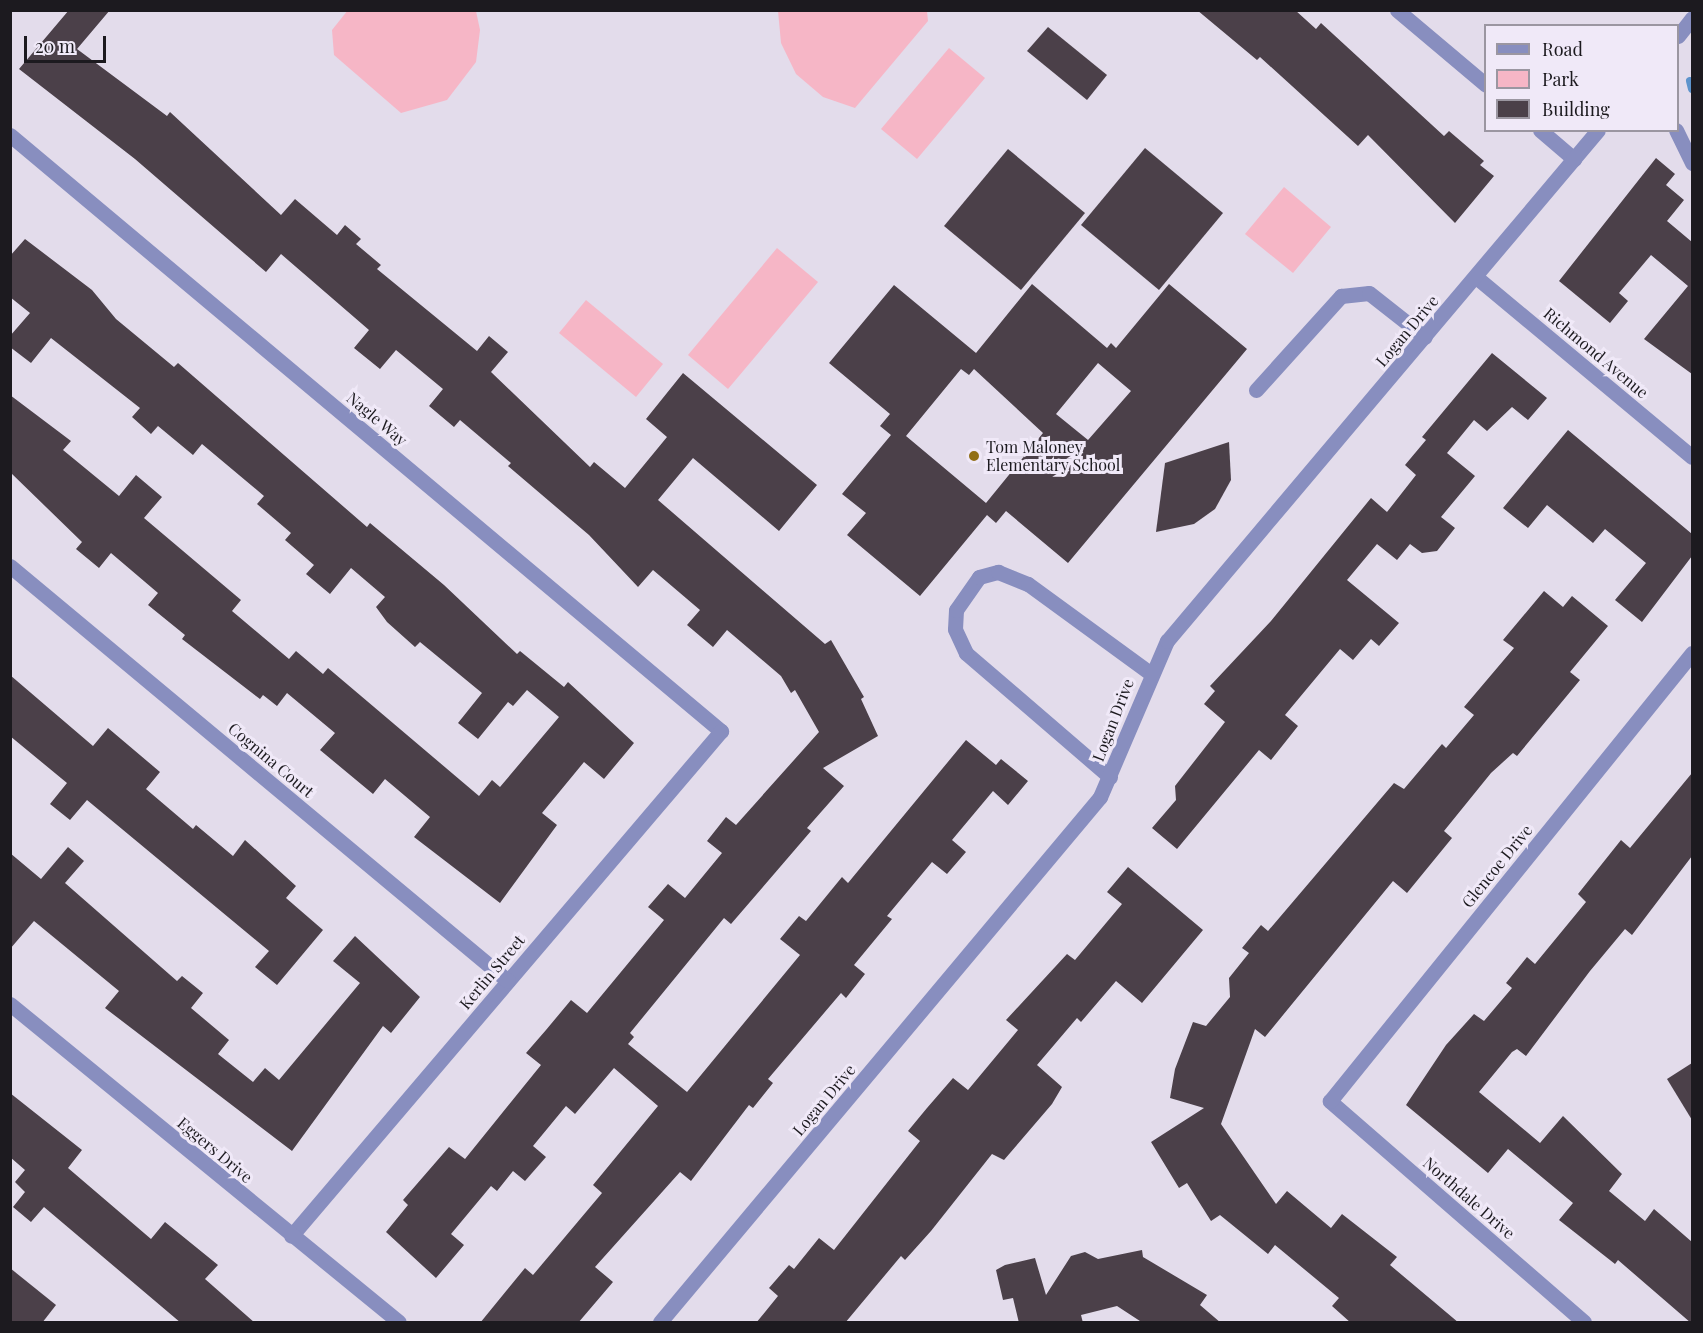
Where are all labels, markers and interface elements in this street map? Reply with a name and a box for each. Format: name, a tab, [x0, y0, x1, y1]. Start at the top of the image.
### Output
scale bar	[27, 24, 110, 62]
legend	[1484, 24, 1679, 132]
text: 20 m	[35, 34, 75, 58]
text: Road	[1542, 37, 1583, 61]
text: Park	[1542, 67, 1579, 91]
text: Building	[1542, 97, 1610, 121]
street label: Logan Drive	[1372, 291, 1442, 371]
street label: Richmond Avenue	[1540, 304, 1652, 402]
street label: Nagle Way	[343, 388, 411, 450]
place label: Tom Maloney Elementary School	[986, 437, 1121, 475]
marker: Tom Maloney Elementary School	[967, 449, 981, 463]
street label: Logan Drive	[1088, 676, 1138, 764]
street label: Cognina Court	[224, 719, 318, 801]
street label: Glencoe Drive	[1458, 821, 1536, 911]
street label: Kerlin Street	[455, 931, 529, 1013]
street label: Logan Drive	[789, 1060, 859, 1140]
street label: Eggers Drive	[174, 1113, 256, 1187]
street label: Northdale Drive	[1419, 1153, 1519, 1243]

